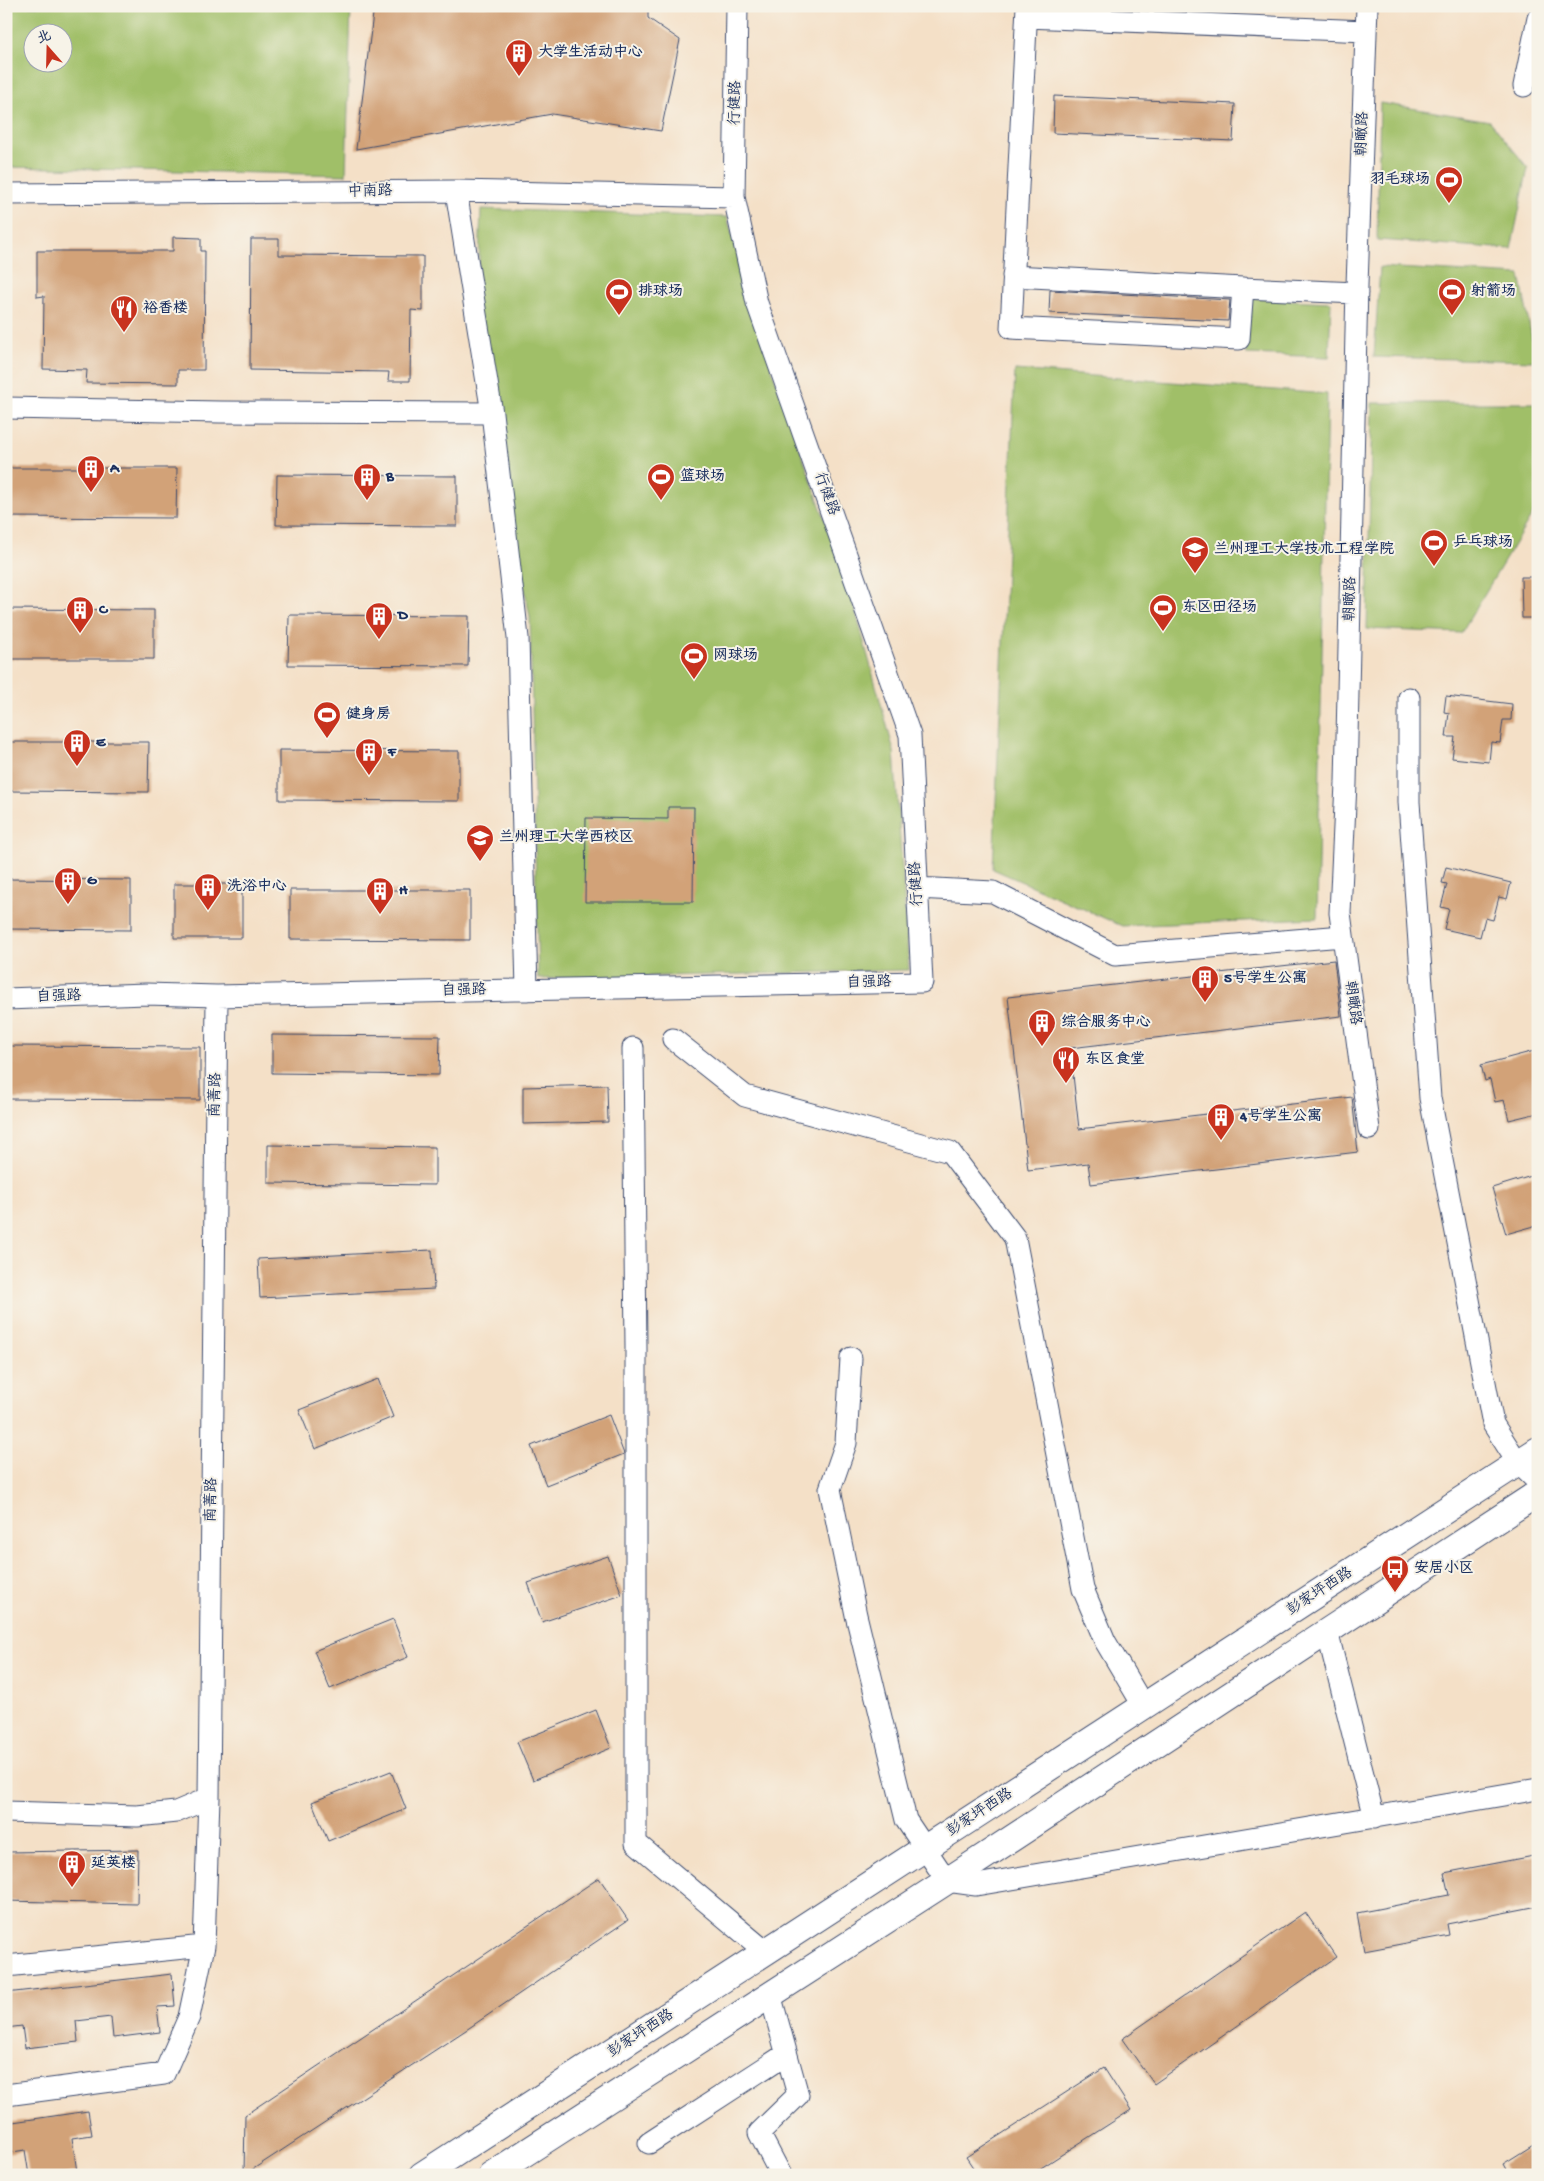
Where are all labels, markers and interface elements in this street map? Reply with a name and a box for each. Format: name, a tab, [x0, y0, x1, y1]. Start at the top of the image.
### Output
north arrow	[22, 22, 72, 72]
text: 北	[35, 28, 54, 49]
building icon: 大学生活动中心	[504, 38, 534, 77]
place label: 大学生活动中心	[538, 44, 643, 62]
street label: 行健路	[727, 80, 745, 126]
street label: 朝瞰路	[1353, 111, 1373, 157]
sports icon: 羽毛球场	[1434, 165, 1464, 204]
place label: 羽毛球场	[1370, 171, 1430, 189]
street label: 中南路	[347, 182, 393, 201]
sports icon: 排球场	[604, 277, 634, 316]
sports icon: 射箭场	[1437, 277, 1467, 316]
place label: 排球场	[638, 283, 683, 301]
place label: 射箭场	[1471, 283, 1516, 301]
restaurant icon: 裕香楼	[109, 294, 139, 333]
place label: 裕香楼	[143, 300, 188, 318]
building icon: A	[76, 454, 106, 493]
place label: A	[109, 460, 120, 478]
building icon: B	[352, 462, 382, 501]
sports icon: 篮球场	[646, 462, 676, 501]
place label: B	[385, 468, 395, 486]
place label: 篮球场	[680, 468, 725, 486]
street label: 行健路	[810, 470, 842, 518]
sports icon: 乒乓球场	[1419, 528, 1449, 567]
place label: 乒乓球场	[1453, 534, 1513, 552]
school or university icon: 兰州理工大学技术工程学院	[1180, 535, 1210, 574]
place label: 兰州理工大学技术工程学院	[1214, 540, 1394, 559]
street label: 朝瞰路	[1342, 576, 1360, 622]
sports icon: 东区田径场	[1148, 593, 1178, 632]
building icon: C	[65, 595, 95, 634]
place label: 东区田径场	[1182, 599, 1257, 617]
place label: C	[98, 601, 109, 619]
building icon: D	[364, 601, 394, 640]
place label: D	[396, 607, 409, 625]
sports icon: 网球场	[679, 641, 709, 680]
place label: 网球场	[713, 647, 758, 665]
sports icon: 健身房	[312, 700, 342, 739]
place label: 健身房	[346, 706, 391, 724]
building icon: E	[62, 728, 92, 767]
place label: E	[96, 734, 107, 752]
building icon: F	[354, 737, 384, 776]
place label: F	[387, 743, 397, 761]
school or university icon: 兰州理工大学西校区	[465, 823, 495, 862]
place label: 兰州理工大学西校区	[499, 828, 634, 847]
street label: 行健路	[907, 861, 927, 907]
building icon: G	[53, 866, 83, 905]
place label: G	[87, 872, 98, 890]
building icon: 洗浴中心	[193, 872, 223, 911]
building icon: H	[365, 876, 395, 915]
place label: 洗浴中心	[227, 878, 287, 896]
place label: H	[399, 882, 408, 900]
building icon: 5号学生公寓	[1190, 964, 1220, 1003]
place label: 5号学生公寓	[1224, 970, 1307, 988]
street label: 自强路	[846, 974, 892, 992]
street label: 朝瞰路	[1340, 979, 1364, 1027]
street label: 自强路	[441, 982, 487, 1000]
street label: 自强路	[36, 987, 82, 1007]
building icon: 综合服务中心	[1027, 1008, 1057, 1047]
place label: 综合服务中心	[1061, 1014, 1151, 1032]
restaurant icon: 东区食堂	[1051, 1045, 1081, 1084]
place label: 东区食堂	[1085, 1051, 1145, 1069]
street label: 南菁路	[206, 1072, 225, 1118]
building icon: 4号学生公寓	[1206, 1102, 1236, 1141]
place label: 4号学生公寓	[1239, 1108, 1322, 1126]
street label: 南菁路	[202, 1477, 221, 1523]
bus stop icon: 安居小区	[1380, 1554, 1410, 1593]
place label: 安居小区	[1414, 1560, 1474, 1578]
street label: 彭家坪西路	[1283, 1563, 1356, 1620]
street label: 彭家坪西路	[943, 1784, 1016, 1841]
building icon: 延英楼	[57, 1849, 87, 1888]
place label: 延英楼	[91, 1855, 136, 1873]
street label: 彭家坪西路	[604, 2005, 677, 2062]

